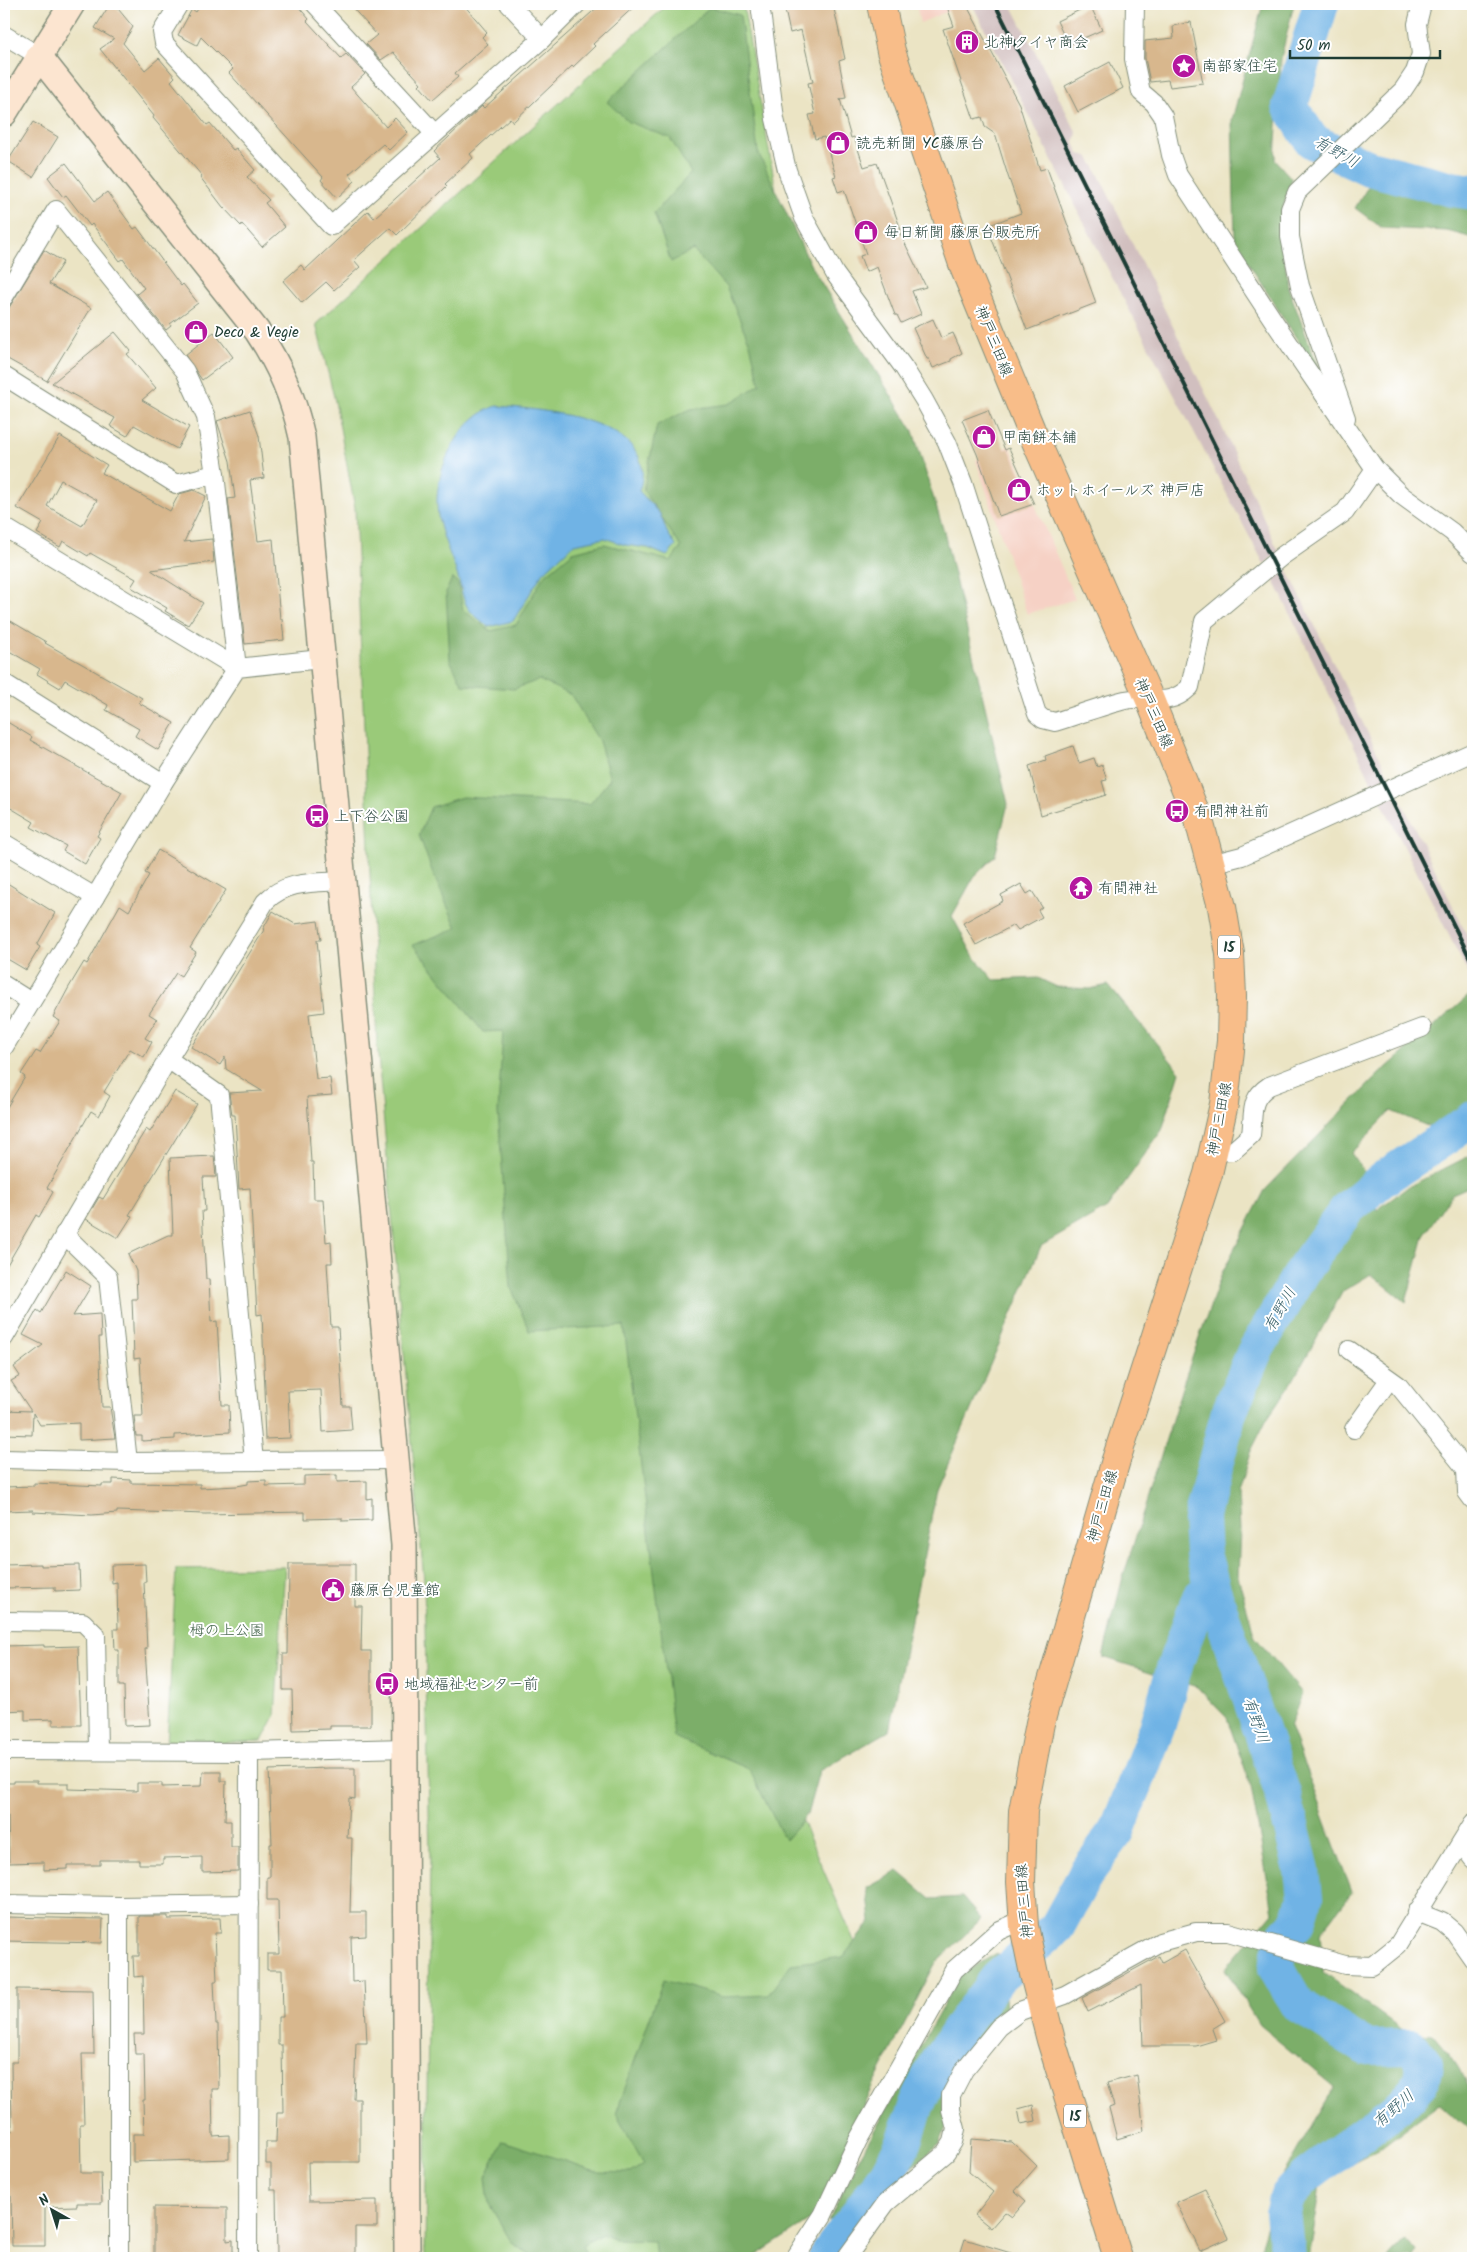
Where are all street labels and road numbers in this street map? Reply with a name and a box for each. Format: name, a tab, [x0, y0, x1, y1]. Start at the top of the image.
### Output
street label: 神戸三田線	[968, 302, 1018, 381]
street label: 神戸三田線	[1127, 674, 1179, 753]
road number: 15	[1218, 936, 1240, 959]
street label: 神戸三田線	[1201, 1080, 1239, 1158]
street label: 神戸三田線	[1081, 1467, 1125, 1546]
street label: 神戸三田線	[1010, 1863, 1040, 1939]
road number: 15	[1064, 2104, 1086, 2128]

